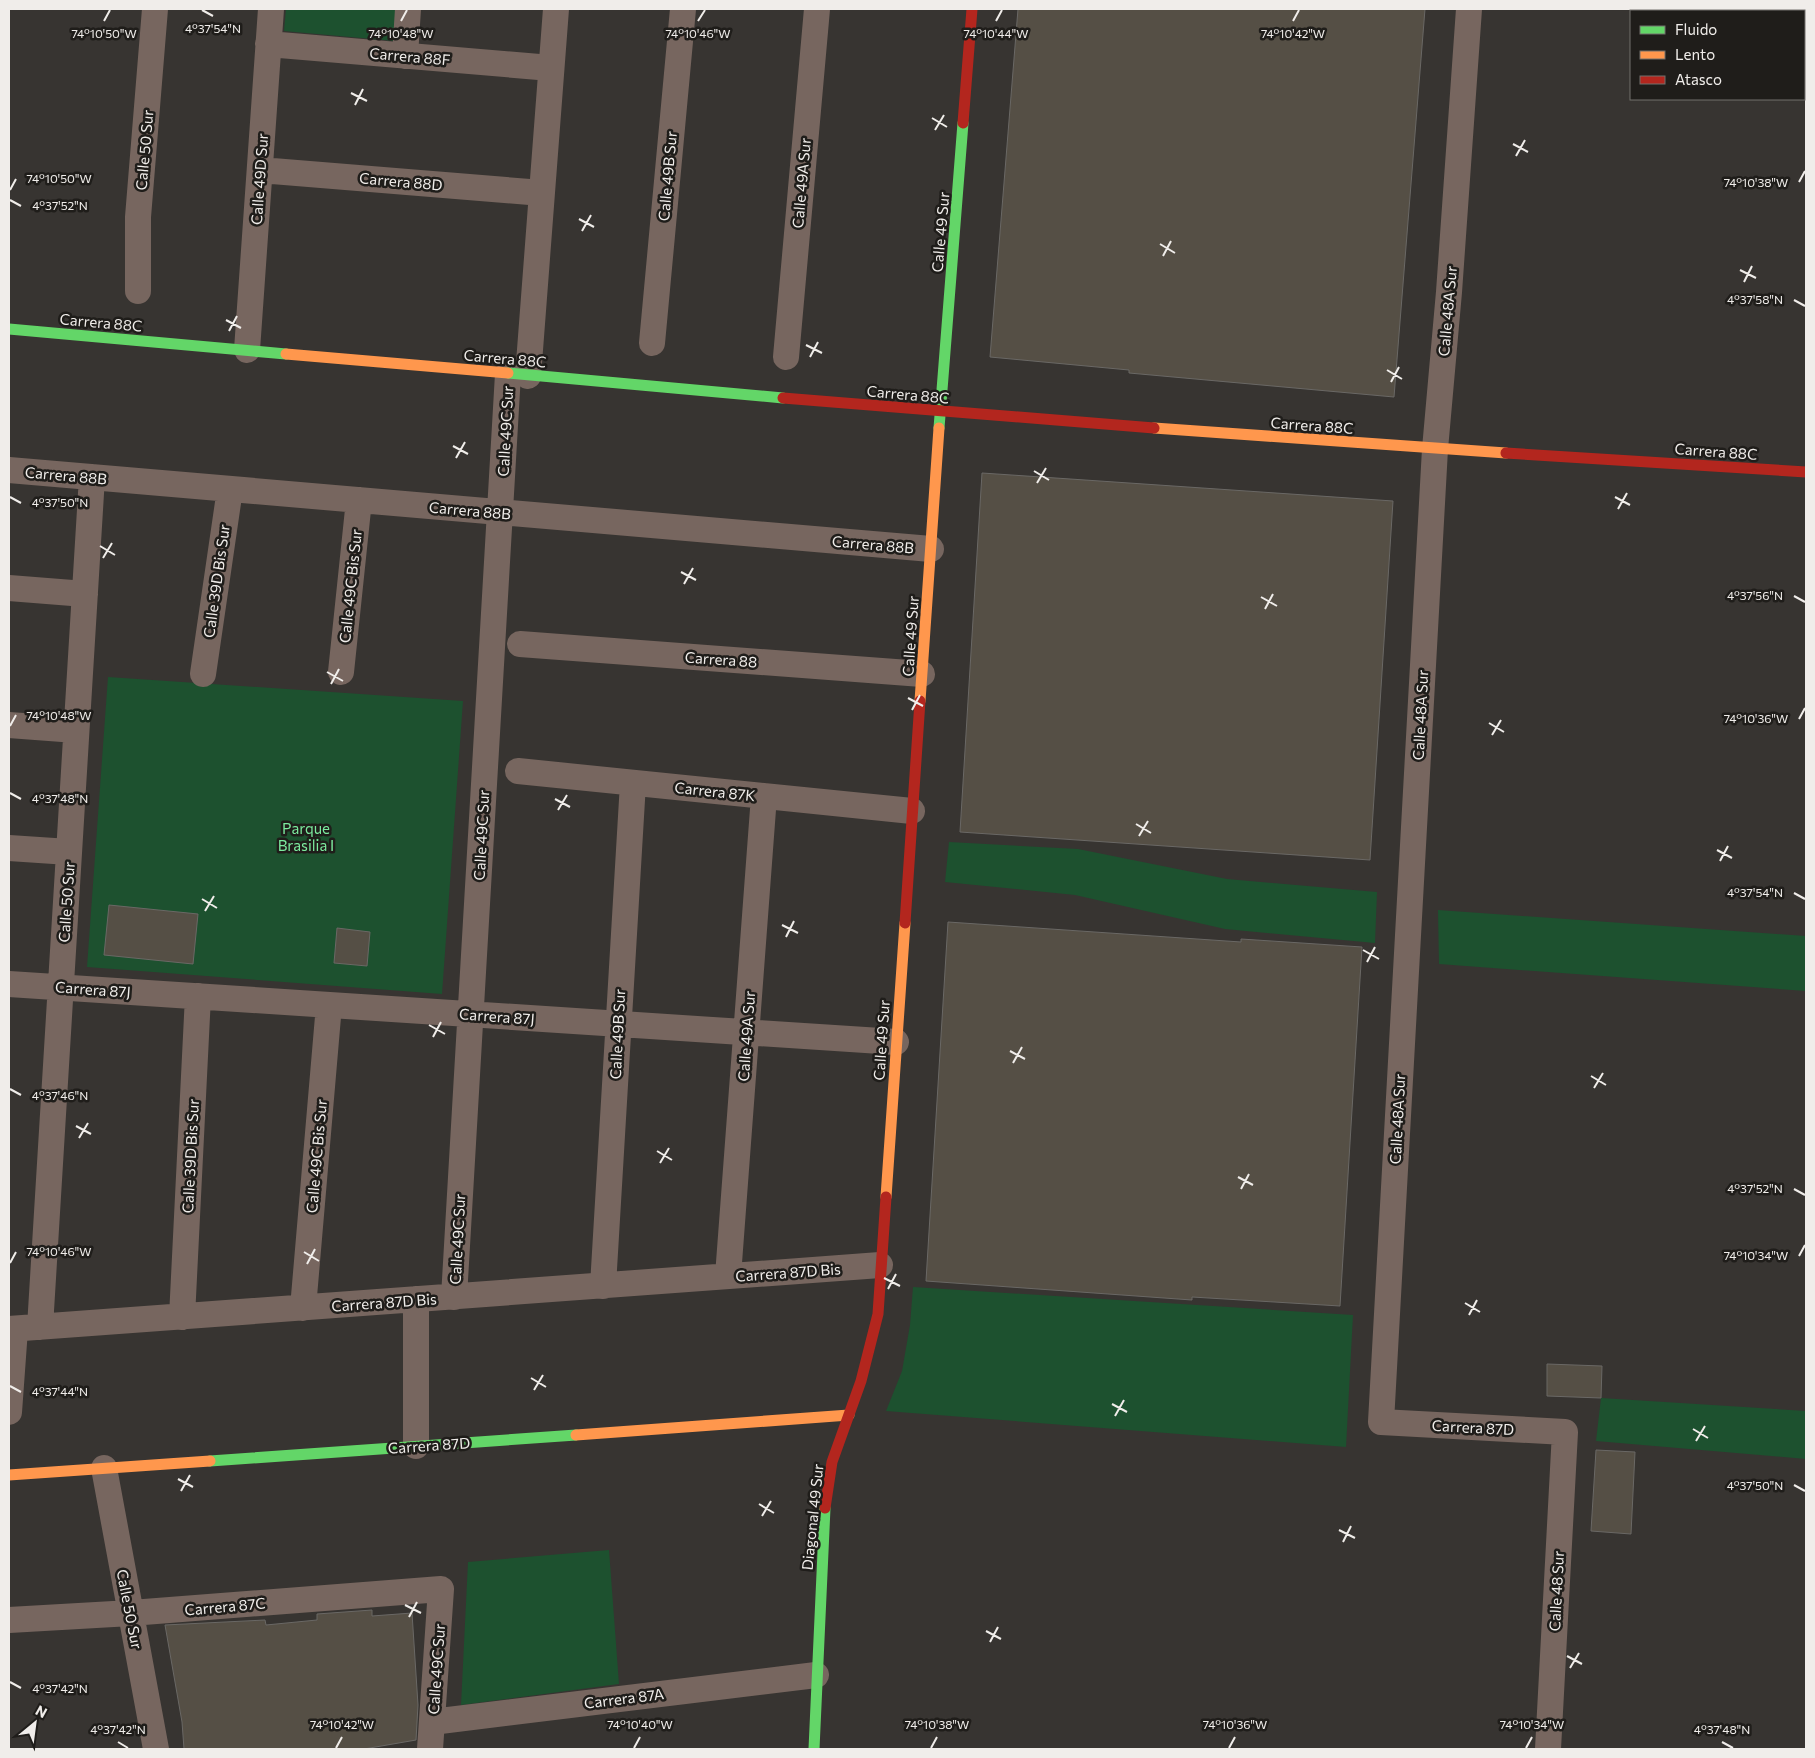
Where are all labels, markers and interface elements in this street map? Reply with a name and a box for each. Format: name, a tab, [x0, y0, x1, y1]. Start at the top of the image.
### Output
legend	[1630, 10, 1805, 100]
text: Fluido	[1675, 20, 1717, 38]
text: 4°37'54"N	[185, 21, 241, 35]
text: 74°10'50"W	[71, 26, 137, 40]
text: 74°10'48"W	[368, 26, 434, 40]
text: 74°10'46"W	[665, 26, 731, 40]
text: 74°10'44"W	[964, 26, 1028, 40]
text: 74°10'42"W	[1261, 26, 1325, 40]
street label: Carrera 88F	[369, 43, 451, 69]
text: Lento	[1675, 45, 1715, 63]
text: Atasco	[1675, 70, 1722, 88]
street label: Calle 50 Sur	[132, 109, 156, 191]
street label: Calle 49B Sur	[654, 130, 680, 222]
street label: Calle 49D Sur	[247, 133, 271, 225]
street label: Calle 49A Sur	[788, 137, 814, 229]
street label: Carrera 88D	[359, 168, 443, 194]
text: 74°10'50"W	[26, 171, 92, 185]
text: 74°10'38"W	[1724, 175, 1788, 189]
street label: Calle 49 Sur	[928, 191, 952, 273]
text: 4°37'52"N	[32, 198, 88, 212]
street label: Calle 48A Sur	[1434, 265, 1460, 357]
text: 4°37'58"N	[1727, 292, 1783, 306]
street label: Carrera 88C	[59, 309, 143, 335]
street label: Carrera 88C	[463, 345, 547, 371]
street label: Carrera 88C	[866, 381, 950, 407]
street label: Calle 49C Sur	[494, 385, 516, 477]
street label: Carrera 88C	[1270, 413, 1354, 437]
street label: Carrera 88C	[1674, 439, 1758, 463]
street label: Carrera 88B	[24, 462, 108, 488]
text: 4°37'50"N	[32, 495, 88, 509]
street label: Carrera 88B	[428, 497, 512, 523]
street label: Calle 39D Bis Sur	[199, 523, 233, 639]
street label: Calle 49C Bis Sur	[335, 528, 365, 644]
street label: Carrera 88B	[831, 531, 915, 557]
text: 4°37'56"N	[1727, 588, 1783, 602]
street label: Calle 49 Sur	[898, 595, 922, 677]
street label: Carrera 88	[684, 647, 758, 671]
street label: Calle 48A Sur	[1409, 669, 1431, 761]
text: 74°10'48"W	[26, 708, 92, 722]
text: 74°10'36"W	[1724, 711, 1788, 725]
street label: Carrera 87K	[674, 778, 756, 804]
street label: Calle 49C Sur	[470, 789, 492, 881]
text: 4°37'48"N	[32, 791, 88, 805]
park label: Parque Brasilia I	[278, 819, 334, 854]
street label: Calle 50 Sur	[54, 861, 78, 943]
text: 4°37'54"N	[1727, 885, 1783, 899]
street label: Carrera 87J	[55, 977, 131, 1001]
street label: Calle 49B Sur	[606, 988, 628, 1080]
street label: Calle 49A Sur	[734, 990, 758, 1082]
street label: Calle 49 Sur	[869, 999, 893, 1081]
street label: Carrera 87J	[459, 1004, 535, 1028]
street label: Calle 48A Sur	[1386, 1073, 1408, 1165]
text: 4°37'46"N	[32, 1088, 88, 1102]
street label: Calle 39D Bis Sur	[178, 1098, 202, 1214]
street label: Calle 49C Bis Sur	[302, 1098, 330, 1214]
text: 4°37'52"N	[1727, 1181, 1783, 1195]
street label: Calle 49C Sur	[446, 1193, 468, 1285]
text: 74°10'46"W	[26, 1244, 92, 1258]
text: 74°10'34"W	[1724, 1248, 1788, 1262]
street label: Carrera 87D Bis	[735, 1259, 841, 1285]
street label: Carrera 87D Bis	[331, 1289, 437, 1315]
text: 4°37'44"N	[32, 1384, 88, 1398]
street label: Carrera 87D	[1431, 1416, 1515, 1438]
street label: Carrera 87D	[387, 1433, 471, 1457]
street label: Diagonal 49 Sur	[797, 1463, 827, 1571]
text: 4°37'50"N	[1727, 1478, 1783, 1492]
street label: Calle 48 Sur	[1545, 1550, 1567, 1632]
street label: Calle 50 Sur	[113, 1568, 147, 1650]
street label: Carrera 87C	[184, 1593, 266, 1619]
street label: Calle 49C Sur	[424, 1623, 448, 1715]
text: 4°37'42"N	[32, 1681, 88, 1695]
street label: Carrera 87A	[583, 1684, 665, 1712]
north arrow	[10, 1698, 60, 1748]
text: N	[33, 1701, 50, 1721]
text: 74°10'42"W	[310, 1717, 374, 1731]
text: 74°10'40"W	[607, 1717, 673, 1731]
text: 74°10'38"W	[905, 1717, 969, 1731]
text: 74°10'36"W	[1203, 1717, 1267, 1731]
text: 74°10'34"W	[1500, 1717, 1564, 1731]
text: 4°37'42"N	[90, 1722, 146, 1736]
text: 4°37'48"N	[1694, 1722, 1750, 1736]

